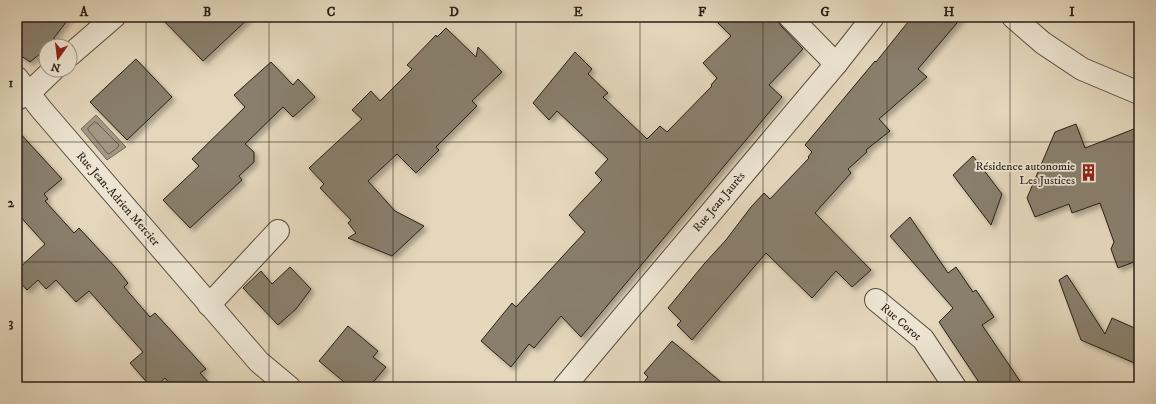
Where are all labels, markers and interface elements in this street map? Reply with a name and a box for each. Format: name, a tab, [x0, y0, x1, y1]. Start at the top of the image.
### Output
text: A	[79, 4, 89, 20]
text: B	[203, 4, 211, 20]
text: C	[327, 4, 336, 20]
text: D	[449, 4, 459, 20]
text: E	[573, 4, 583, 20]
text: F	[698, 4, 707, 20]
text: G	[820, 4, 830, 20]
text: H	[944, 4, 955, 20]
text: I	[1069, 4, 1075, 20]
north arrow	[38, 38, 78, 78]
text: N	[50, 59, 62, 75]
text: 1	[9, 75, 14, 91]
street label: Rue Jean-Adrien Mercier	[73, 149, 163, 250]
place label: Résidence autonomie Les Justices	[975, 159, 1075, 188]
building icon: Résidence autonomie Les Justices	[1078, 163, 1098, 183]
street label: Rue Jean Jaurès	[690, 169, 748, 235]
text: 2	[8, 195, 15, 211]
street label: Rue Corot	[877, 300, 925, 344]
text: 3	[9, 315, 14, 331]

